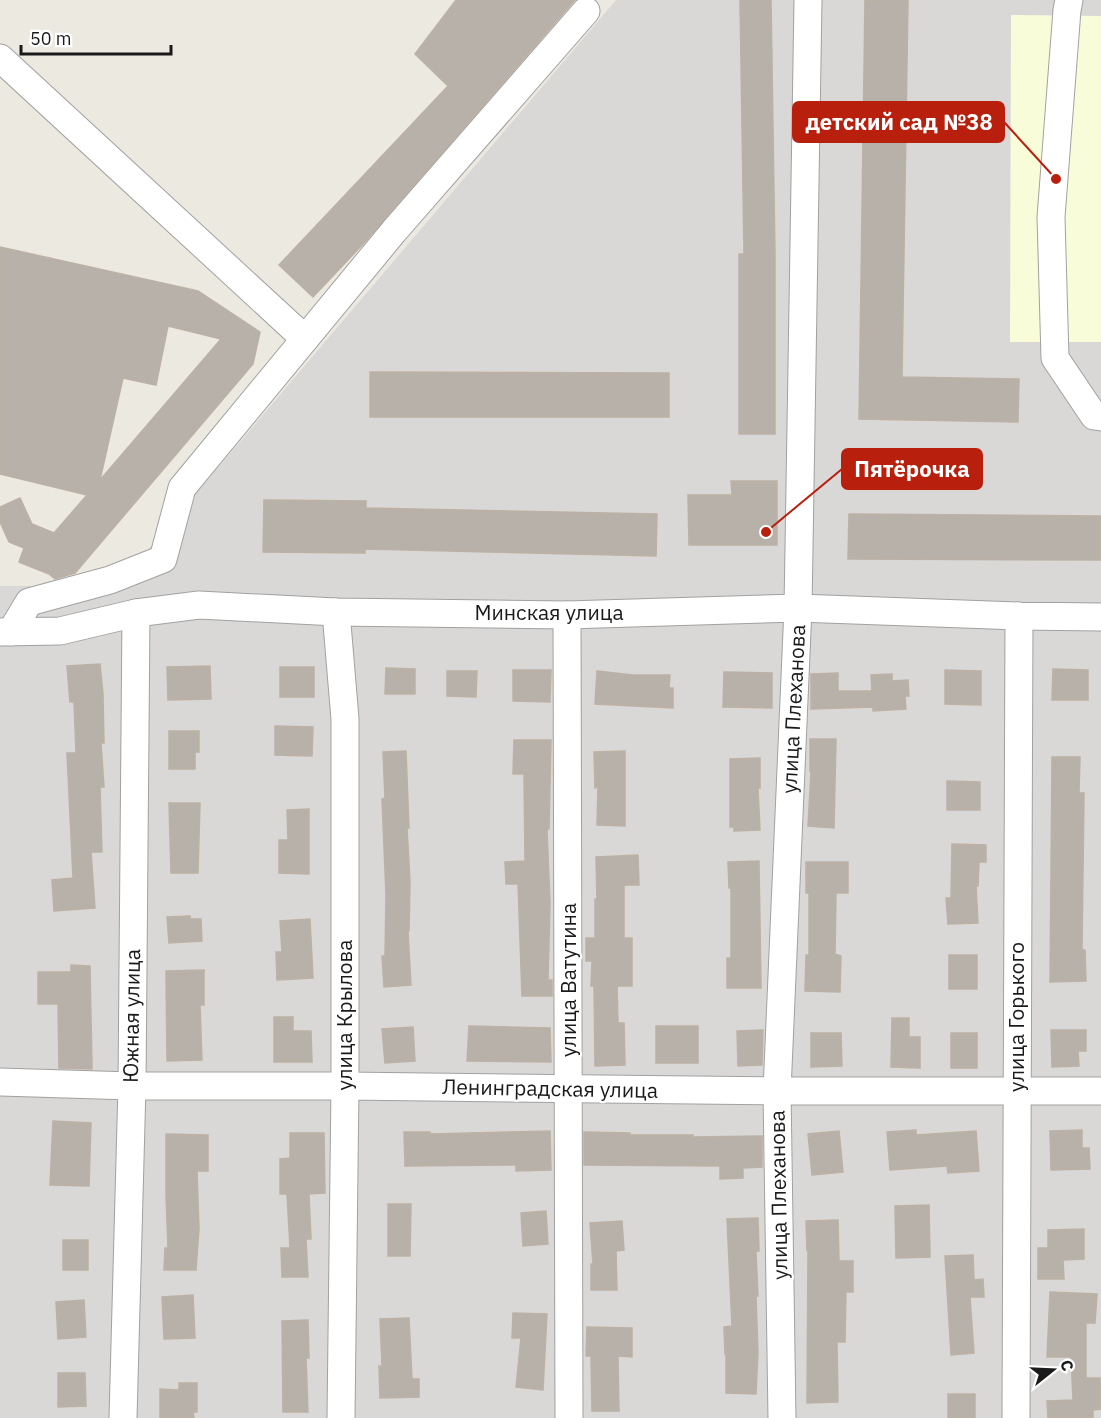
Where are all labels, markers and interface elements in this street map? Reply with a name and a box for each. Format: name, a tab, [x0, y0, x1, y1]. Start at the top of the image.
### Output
scale bar	[21, 18, 171, 56]
text: 50 m	[30, 27, 72, 50]
callout: детский сад №38	[793, 102, 1004, 142]
text: детский сад №38	[805, 107, 993, 136]
callout: Пятёрочка	[842, 449, 982, 489]
text: Пятёрочка	[854, 454, 970, 483]
street label: Минская улица	[474, 598, 624, 626]
street label: улица Плеханова	[775, 624, 811, 794]
street label: улица Ватутина	[554, 903, 582, 1057]
street label: улица Крылова	[330, 940, 358, 1090]
street label: улица Горького	[1002, 942, 1030, 1092]
street label: Южная улица	[116, 949, 146, 1083]
street label: Ленинградская улица	[442, 1072, 658, 1104]
street label: улица Плеханова	[763, 1110, 793, 1280]
north arrow	[1023, 1340, 1083, 1400]
text: С	[1056, 1357, 1078, 1373]

